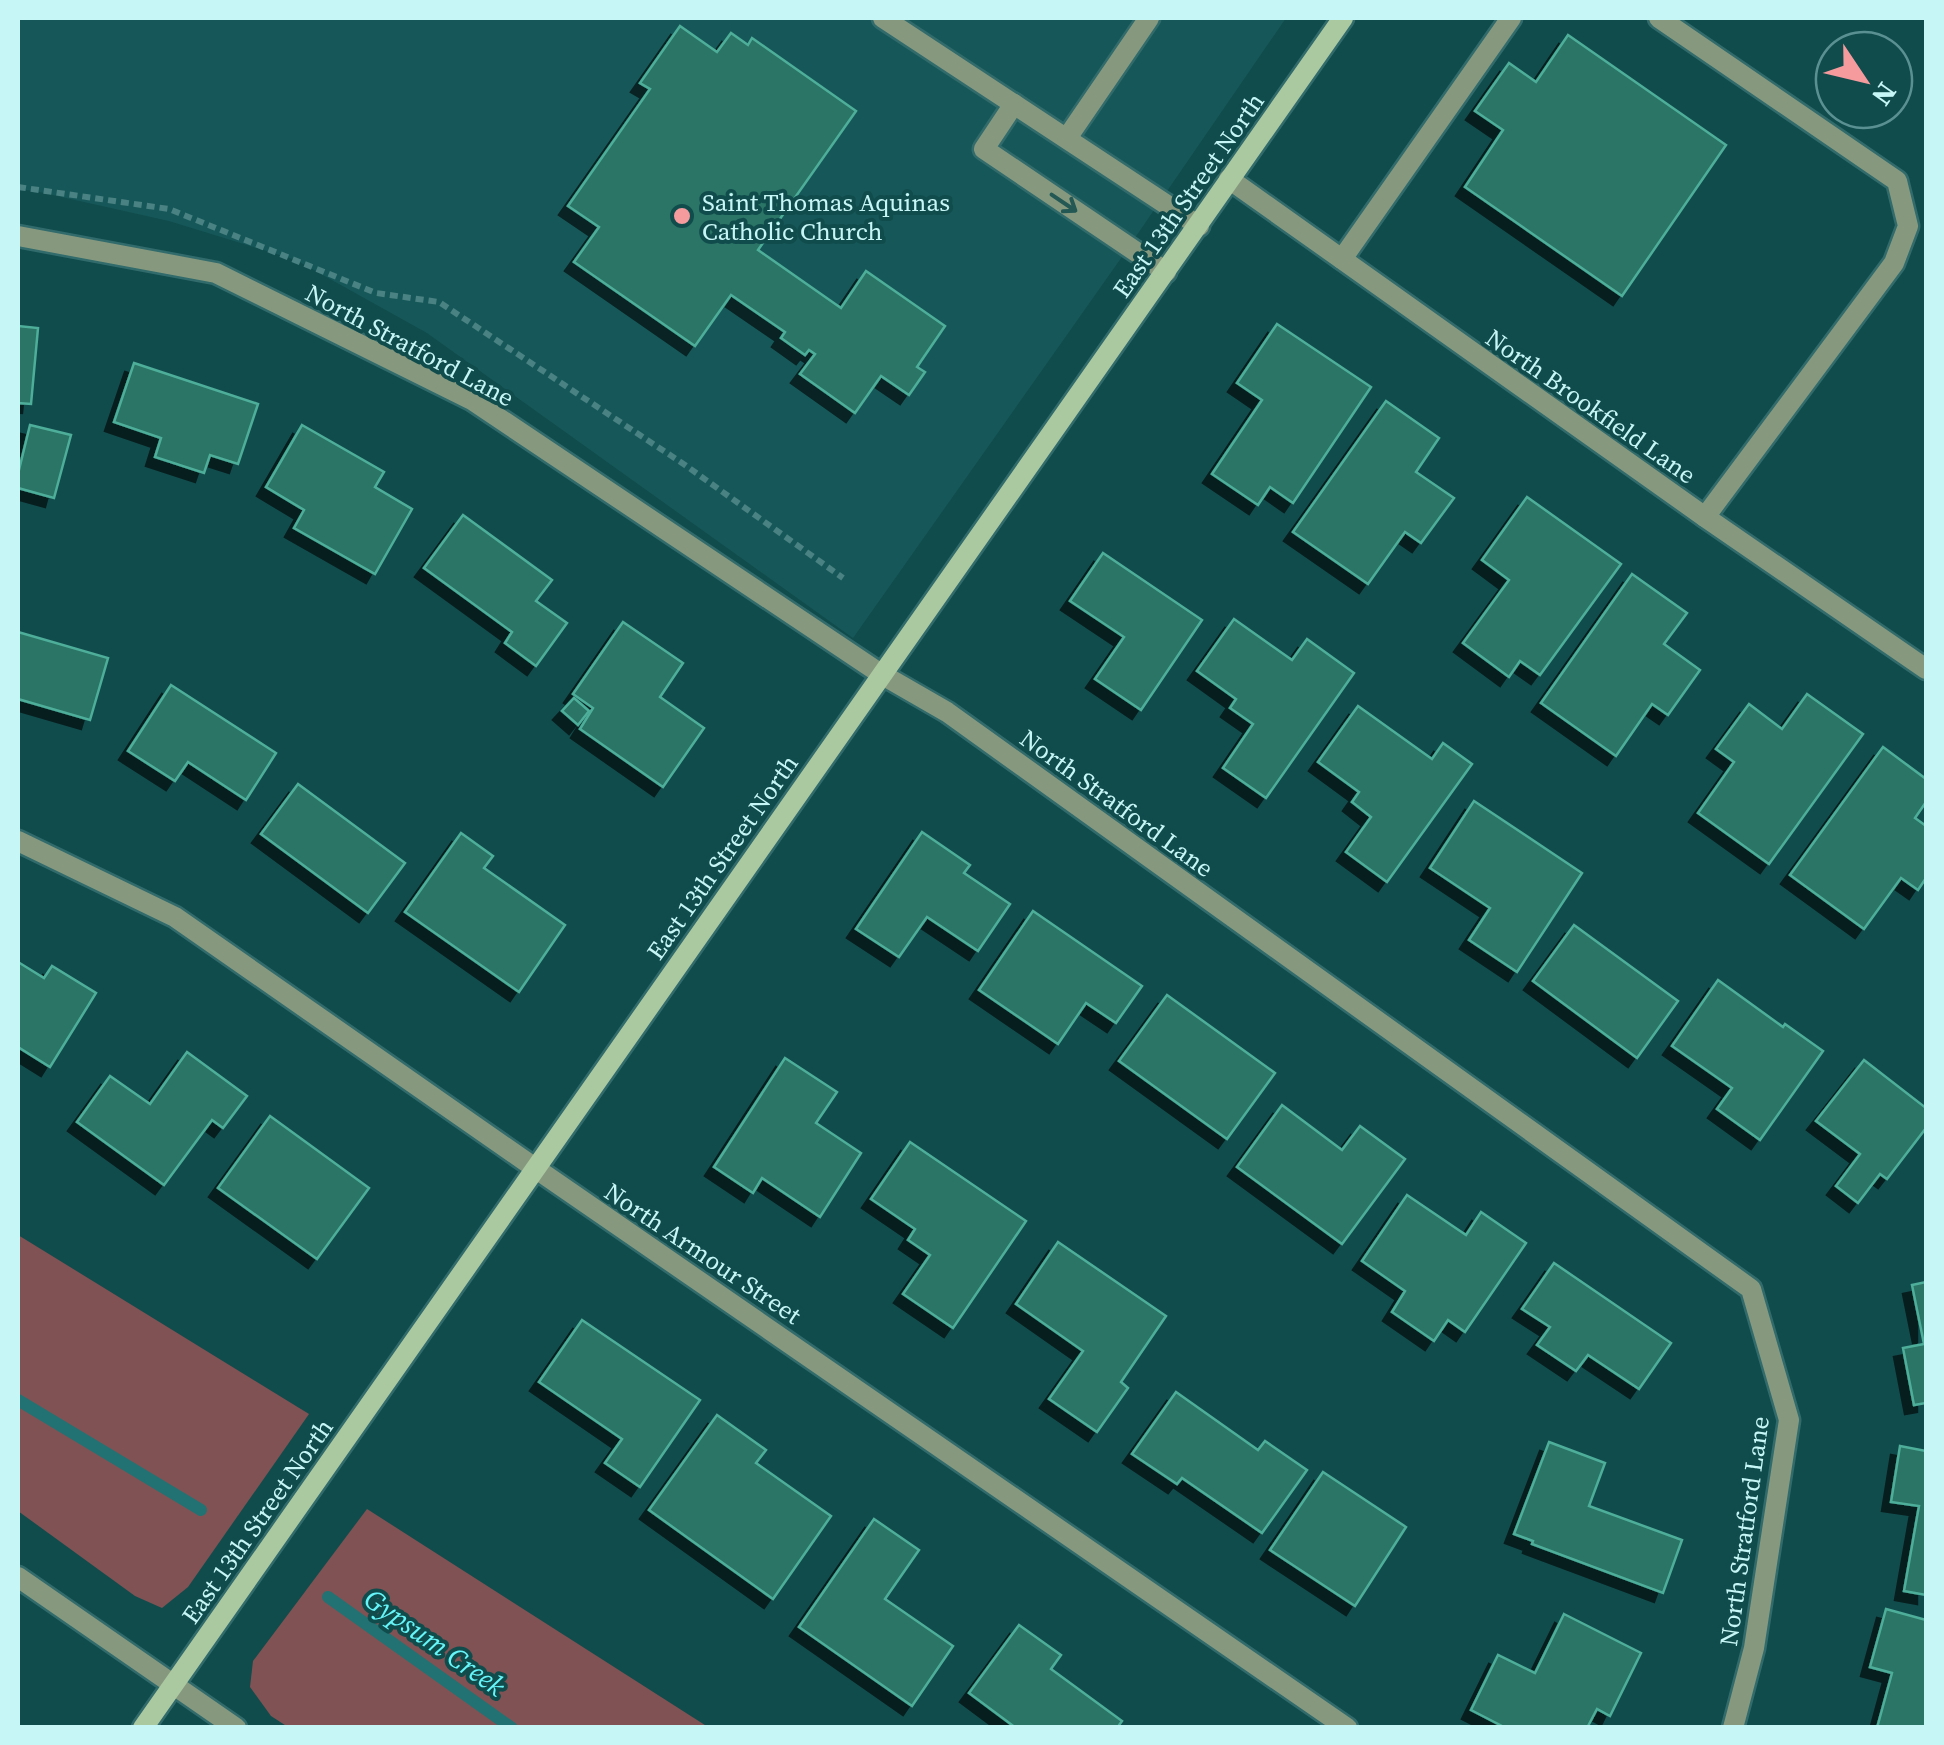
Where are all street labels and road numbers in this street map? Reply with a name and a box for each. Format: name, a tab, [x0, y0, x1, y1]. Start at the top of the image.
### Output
street label: East 13th Street North	[1104, 86, 1272, 304]
street label: North Stratford Lane	[300, 276, 520, 414]
street label: North Brookfield Lane	[1479, 321, 1703, 491]
street label: North Stratford Lane	[1013, 721, 1221, 885]
street label: East 13th Street North	[638, 748, 806, 966]
street label: North Armour Street	[598, 1174, 809, 1332]
street label: East 13th Street North	[173, 1412, 341, 1630]
street label: North Stratford Lane	[1711, 1414, 1777, 1648]

